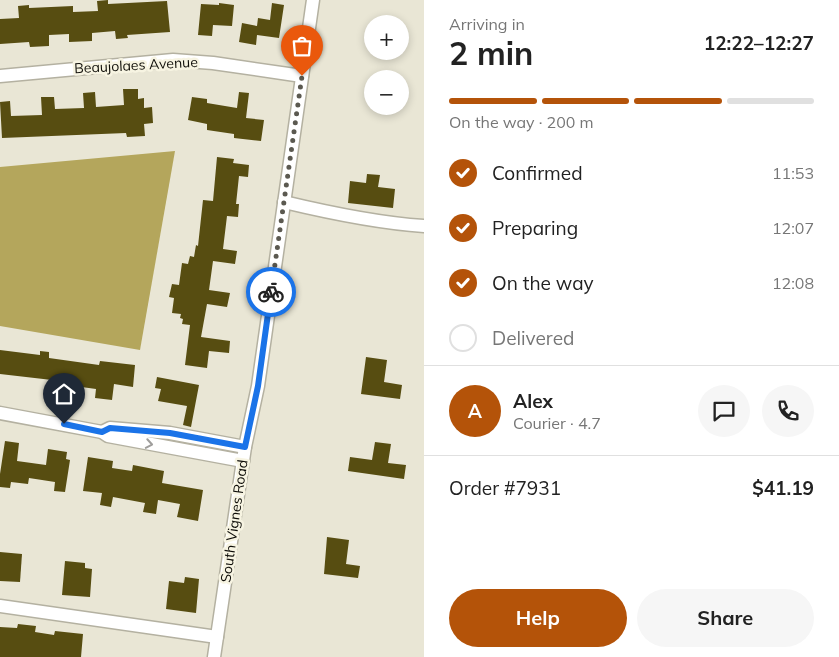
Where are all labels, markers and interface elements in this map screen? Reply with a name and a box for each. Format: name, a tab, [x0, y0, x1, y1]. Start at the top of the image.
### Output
text: Arriving in	[449, 14, 525, 34]
map controls	[364, 15, 409, 115]
button: +	[364, 15, 409, 60]
pin	[281, 25, 323, 76]
text: 12:22–12:27	[704, 31, 814, 55]
icon: bag	[288, 32, 316, 60]
text: 2 min	[449, 33, 533, 73]
street label: Beaujolaes Avenue	[74, 53, 198, 77]
button: −	[364, 70, 409, 115]
text: On the way · 200 m	[449, 112, 594, 132]
icon: check	[449, 159, 477, 187]
text: Confirmed	[492, 161, 583, 185]
text: 11:53	[772, 163, 814, 183]
icon: check	[449, 214, 477, 242]
text: Preparing	[492, 216, 578, 240]
text: 12:07	[772, 218, 814, 238]
courier	[246, 267, 296, 317]
icon: check	[449, 269, 477, 297]
text: On the way	[492, 271, 594, 295]
text: 12:08	[772, 273, 814, 293]
icon: bike	[257, 278, 285, 306]
text: Delivered	[492, 326, 574, 350]
pin	[43, 373, 85, 424]
icon: home	[50, 380, 78, 408]
button: chat	[698, 385, 750, 437]
button: phone	[762, 385, 814, 437]
text: Alex	[513, 389, 553, 413]
text: A	[468, 399, 482, 423]
text: Courier · 4.7	[513, 413, 601, 433]
one-way arrow	[144, 438, 153, 448]
street label: South Vignes Road	[216, 458, 252, 584]
text: Order #7931	[449, 476, 561, 500]
text: $41.19	[752, 476, 814, 500]
button: Help	[449, 589, 627, 647]
button: Share	[637, 589, 814, 647]

